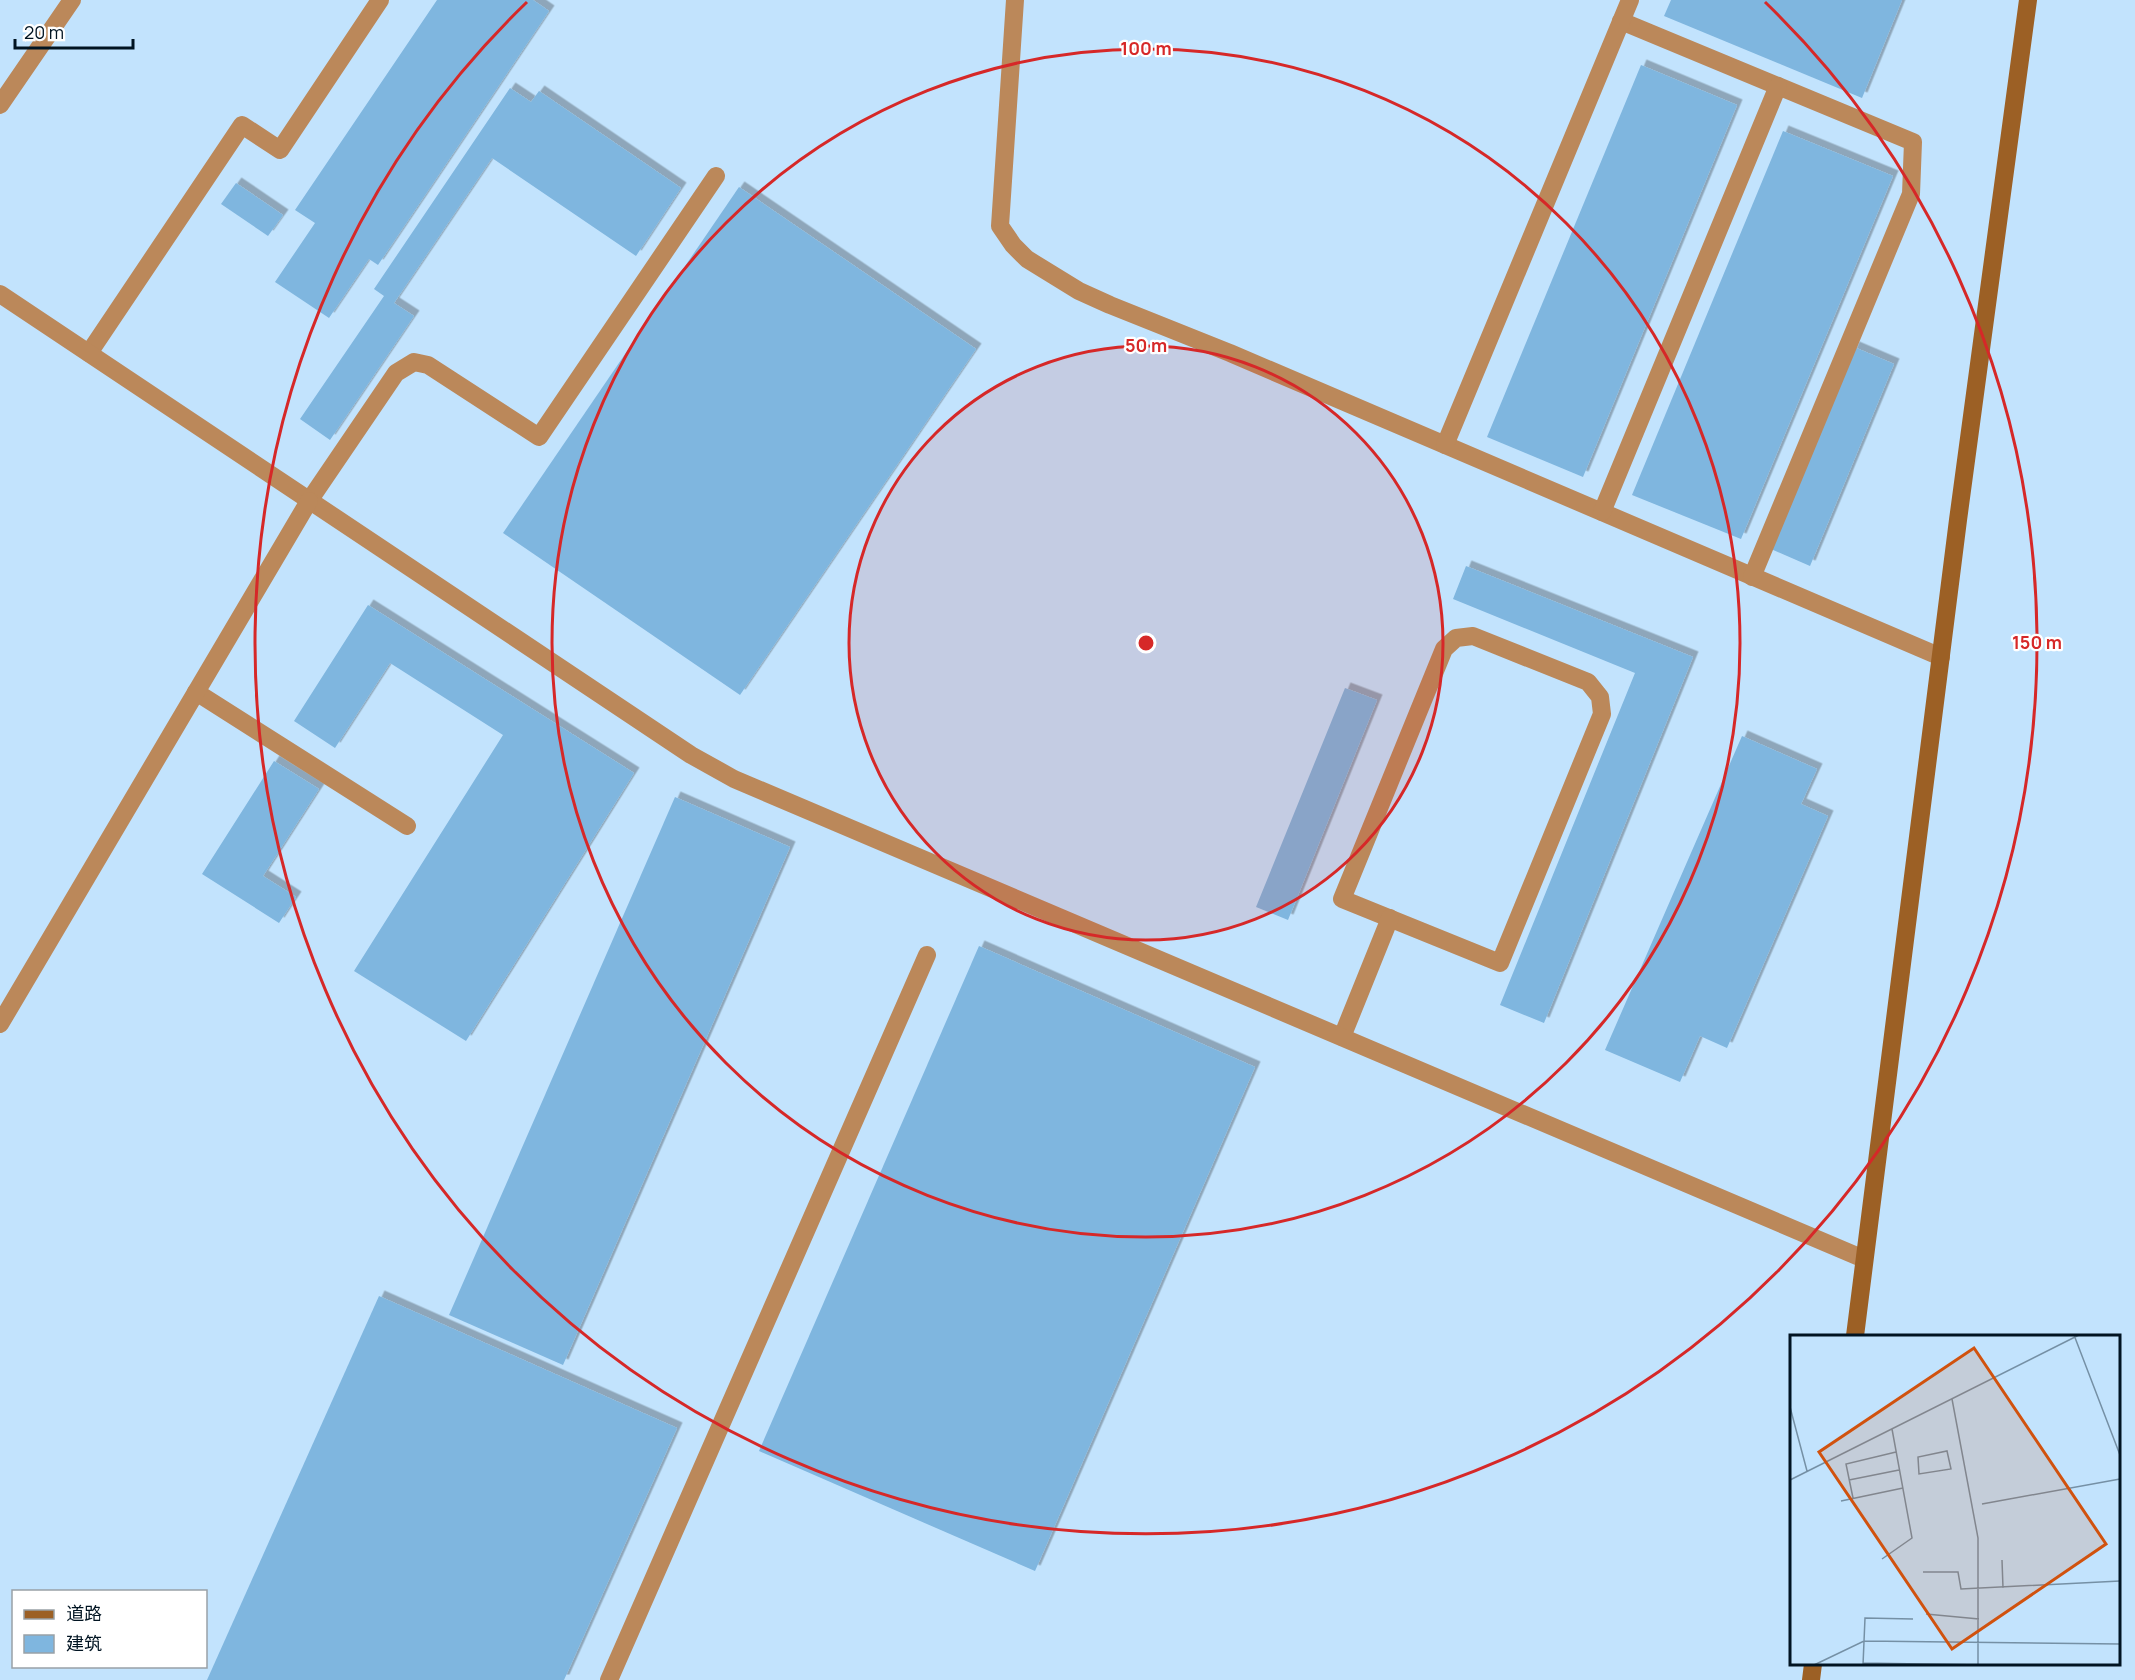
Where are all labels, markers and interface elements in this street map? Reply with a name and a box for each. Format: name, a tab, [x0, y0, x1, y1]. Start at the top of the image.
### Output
scale bar	[15, 12, 134, 50]
text: 20 m	[24, 20, 64, 44]
text: 100 m	[1120, 36, 1172, 60]
text: 50 m	[1125, 333, 1167, 357]
text: 150 m	[2012, 630, 2062, 654]
centre of rings	[1136, 633, 1156, 653]
inset map	[1790, 1335, 2120, 1665]
legend	[12, 1590, 207, 1668]
text: 道路	[66, 1601, 102, 1625]
text: 建筑	[66, 1631, 102, 1655]

